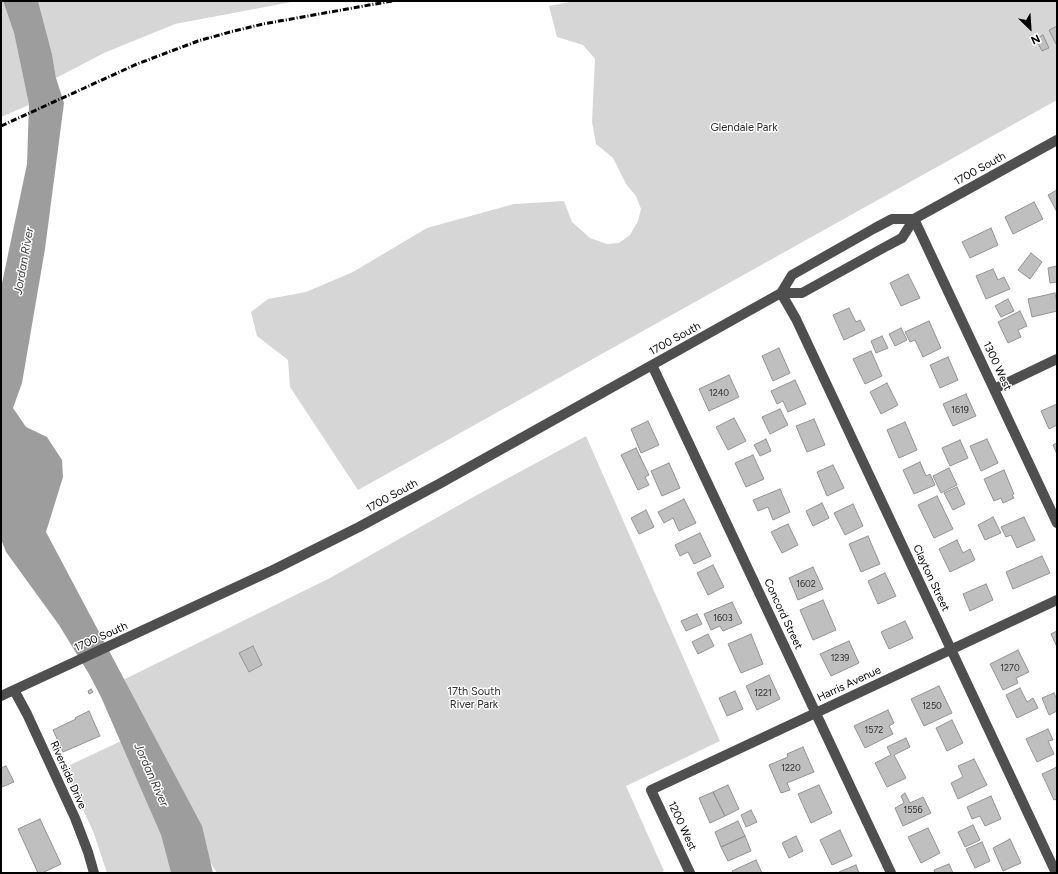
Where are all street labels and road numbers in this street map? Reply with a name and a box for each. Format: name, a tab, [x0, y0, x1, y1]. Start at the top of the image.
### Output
street label: 1700 South	[952, 149, 1008, 189]
street label: 1700 South	[647, 319, 703, 359]
street label: 1300 West	[980, 339, 1014, 393]
street label: 1700 South	[364, 476, 420, 516]
street label: Clayton Street	[910, 543, 952, 613]
street label: Concord Street	[761, 577, 805, 651]
street label: 1700 South	[72, 619, 130, 655]
street label: Harris Avenue	[815, 663, 883, 705]
street label: Riverside Drive	[47, 739, 89, 811]
street label: 1200 West	[665, 799, 699, 853]

